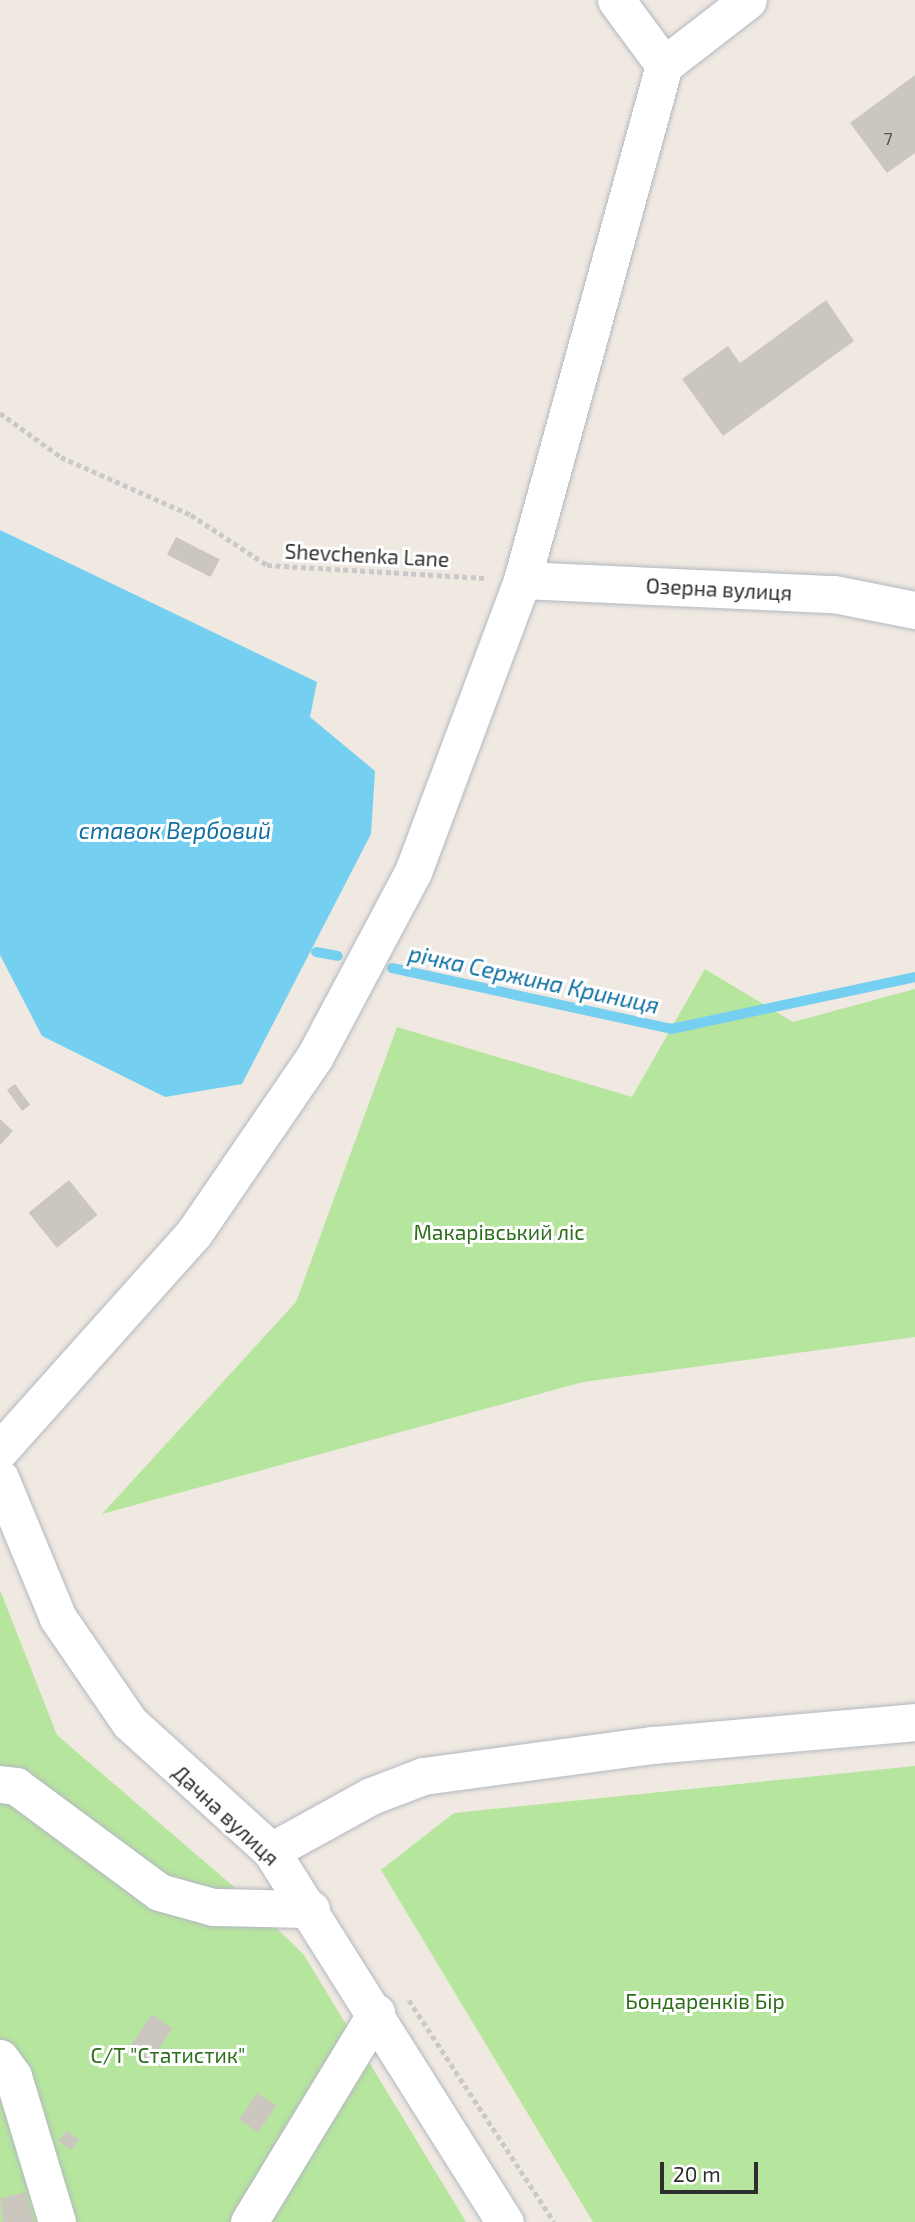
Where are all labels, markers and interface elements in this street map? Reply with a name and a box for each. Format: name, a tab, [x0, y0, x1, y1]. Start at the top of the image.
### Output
house number: 7	[883, 127, 893, 149]
street label: Shevchenka Lane	[284, 538, 450, 572]
street label: Озерна вулиця	[645, 573, 793, 605]
water label: ставок Вербовий	[79, 816, 271, 844]
water label: річка Сержина Криниця	[406, 939, 662, 1019]
park label: Макарівський ліс	[413, 1219, 585, 1245]
street label: Дачна вулиця	[168, 1759, 284, 1871]
park label: Бондаренків Бір	[625, 1988, 785, 2014]
park label: С/Т "Статистик"	[90, 2042, 246, 2068]
scale bar	[663, 2148, 761, 2192]
text: 20 m	[673, 2161, 721, 2186]

